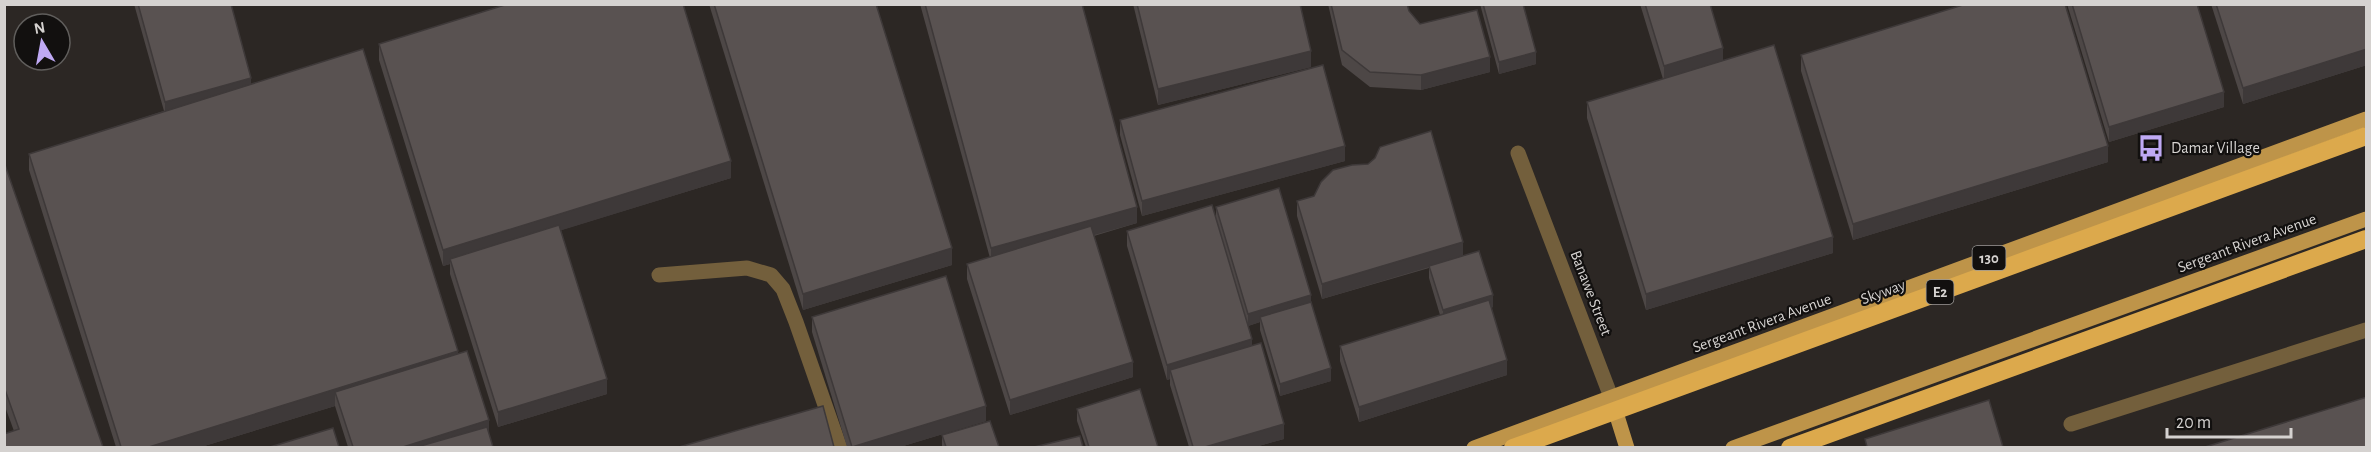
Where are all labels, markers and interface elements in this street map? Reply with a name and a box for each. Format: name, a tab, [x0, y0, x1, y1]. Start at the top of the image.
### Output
north arrow	[12, 12, 72, 72]
text: N	[33, 19, 46, 37]
bus stop icon: Damar Village	[2136, 133, 2166, 163]
place label: Damar Village	[2171, 140, 2260, 156]
street label: Sergeant Rivera Avenue	[2175, 210, 2319, 276]
road number: 130	[1972, 246, 2006, 270]
street label: Banawe Street	[1567, 248, 1615, 338]
street label: Skyway	[1859, 277, 1908, 308]
road number: E2	[1926, 280, 1954, 304]
street label: Sergeant Rivera Avenue	[1690, 290, 1834, 356]
scale bar	[2167, 401, 2292, 439]
text: 20 m	[2176, 414, 2211, 432]

